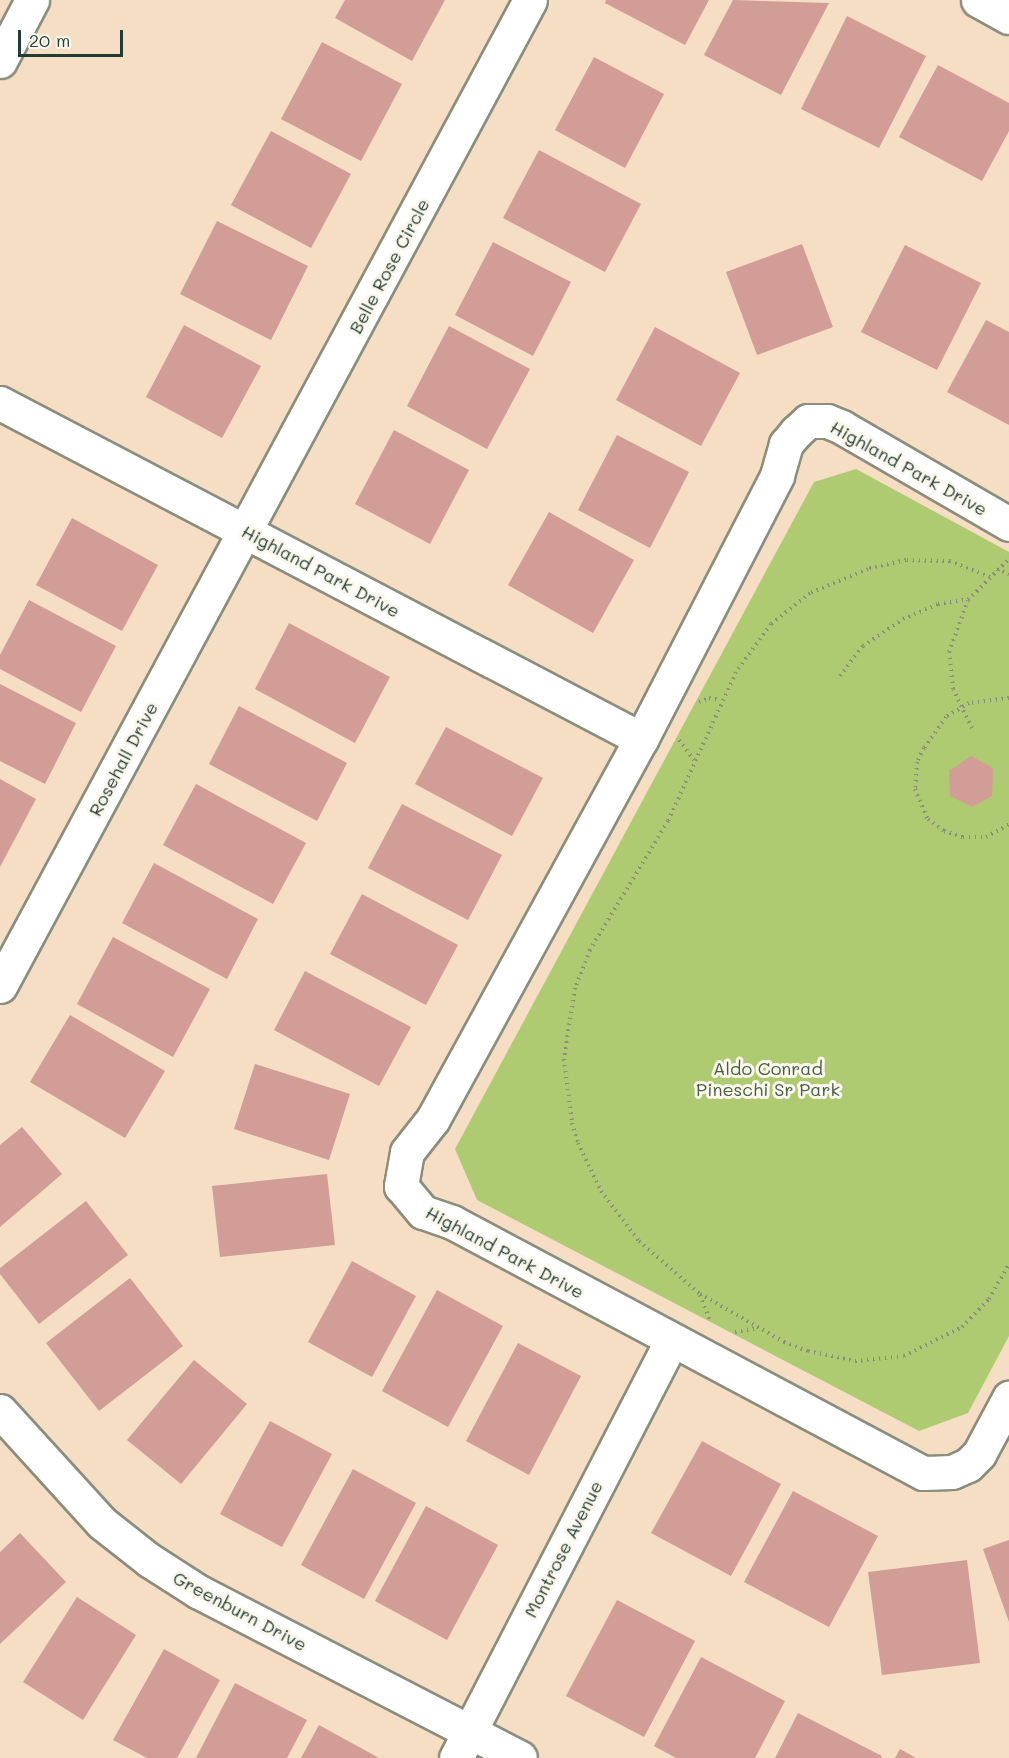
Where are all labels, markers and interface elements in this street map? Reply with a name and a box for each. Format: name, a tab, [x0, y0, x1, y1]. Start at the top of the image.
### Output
scale bar	[21, 18, 126, 56]
text: 20 m	[29, 28, 70, 52]
street label: Belle Rose Circle	[344, 195, 434, 337]
street label: Highland Park Drive	[827, 416, 991, 520]
street label: Highland Park Drive	[238, 520, 404, 622]
street label: Rosehall Drive	[84, 698, 162, 820]
park label: Aldo Conrad Pineschi Sr Park	[696, 1058, 840, 1100]
street label: Highland Park Drive	[422, 1201, 588, 1303]
street label: Montrose Avenue	[519, 1477, 607, 1621]
street label: Greenburn Drive	[169, 1567, 311, 1655]

